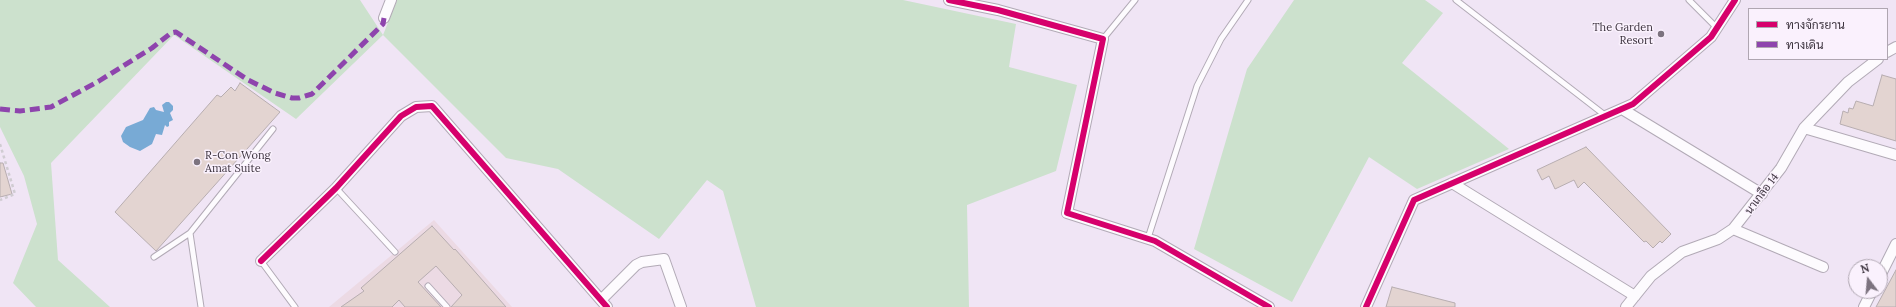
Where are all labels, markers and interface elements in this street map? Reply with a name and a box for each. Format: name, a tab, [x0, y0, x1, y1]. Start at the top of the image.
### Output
legend	[1748, 8, 1888, 60]
text: ทางจักรยาน	[1786, 17, 1845, 32]
place label: The Garden Resort	[1593, 21, 1653, 47]
marker: The Garden Resort	[1656, 29, 1666, 39]
text: ทางเดิน	[1786, 37, 1824, 52]
place label: R-Con Wong Amat Suite	[205, 149, 271, 175]
marker: R-Con Wong Amat Suite	[192, 157, 202, 167]
street label: นาเกลือ 14	[1742, 171, 1782, 217]
north arrow	[1848, 259, 1888, 299]
text: N	[1859, 261, 1871, 276]

